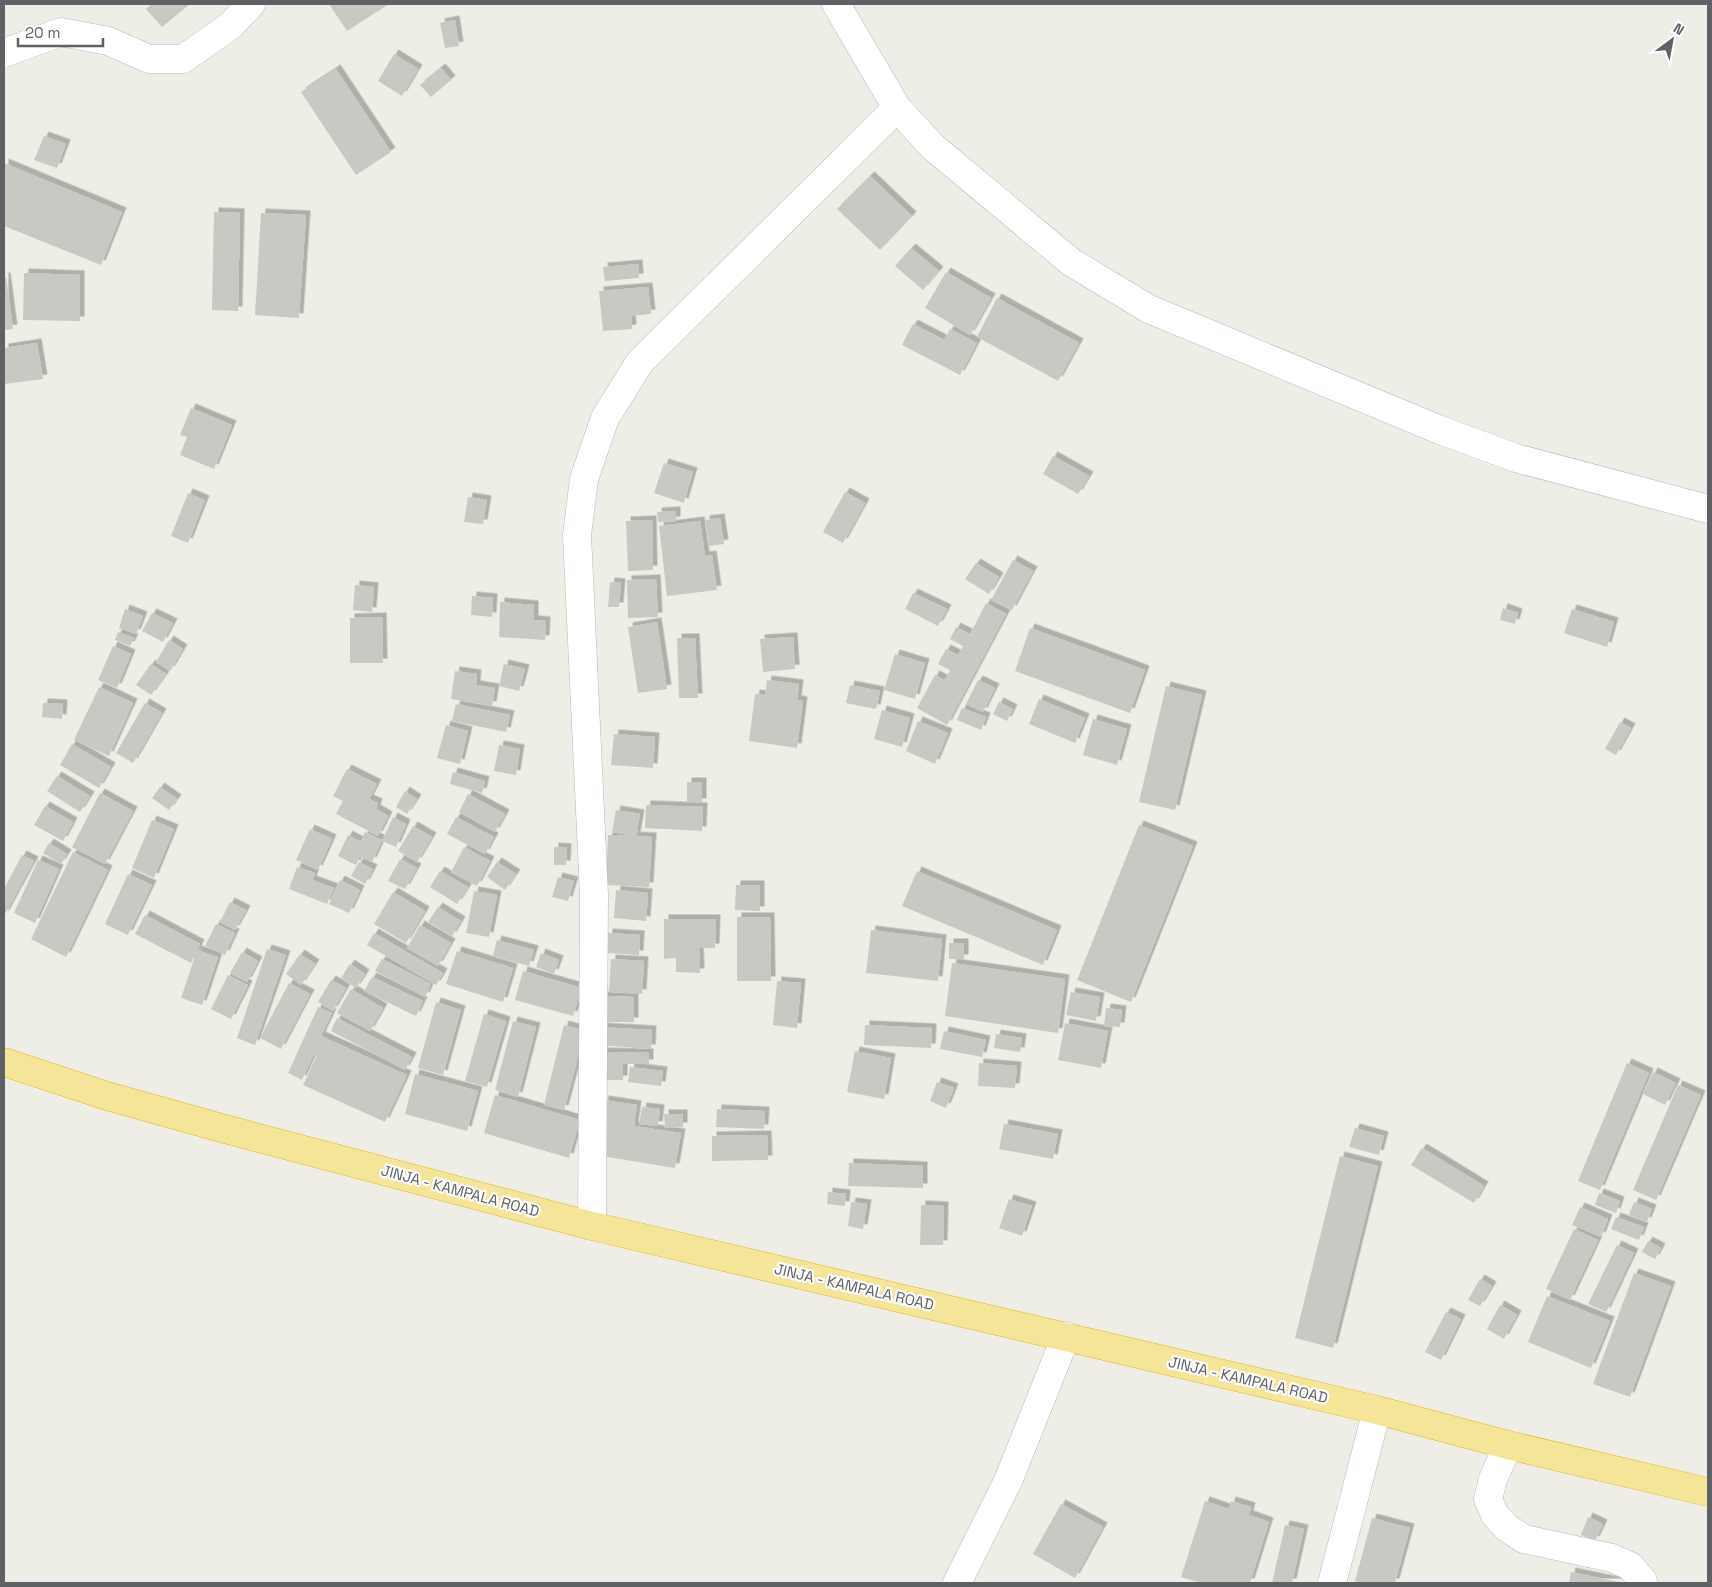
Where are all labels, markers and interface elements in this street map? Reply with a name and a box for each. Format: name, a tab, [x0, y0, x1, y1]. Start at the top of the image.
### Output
scale bar	[18, 15, 102, 47]
north arrow	[1647, 15, 1697, 65]
text: N	[1670, 19, 1688, 39]
text: 20 m	[25, 23, 60, 42]
street label: JINJA - KAMPALA ROAD	[379, 1160, 541, 1221]
street label: JINJA - KAMPALA ROAD	[772, 1259, 936, 1314]
street label: JINJA - KAMPALA ROAD	[1166, 1352, 1330, 1407]

